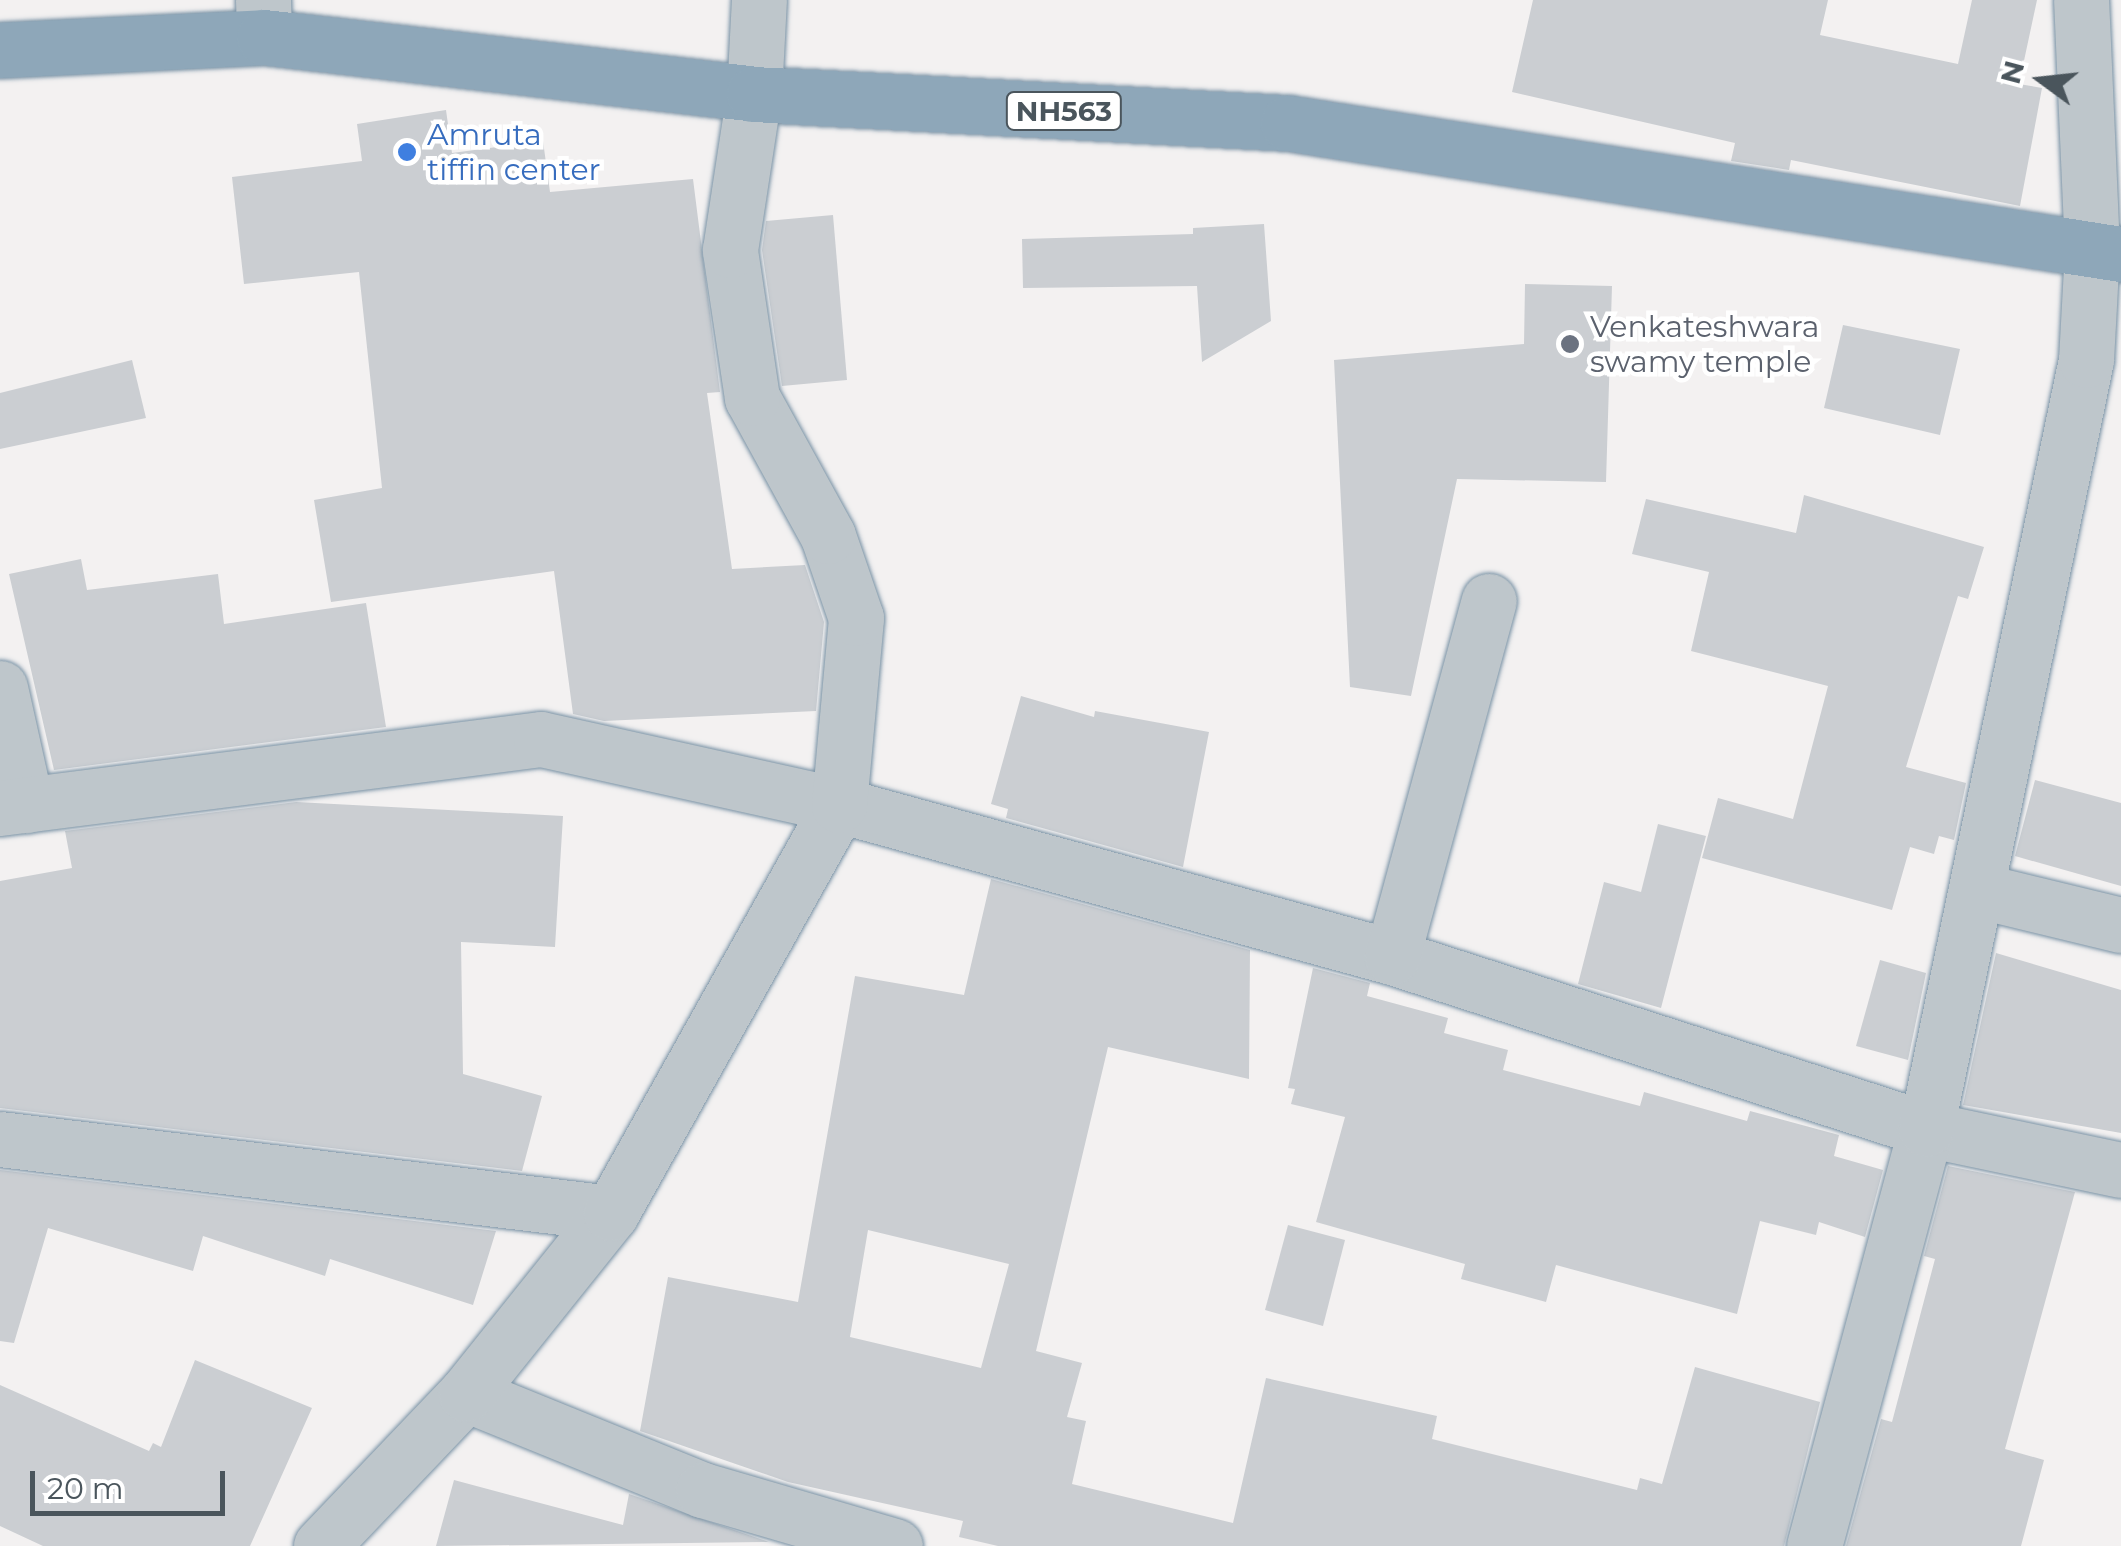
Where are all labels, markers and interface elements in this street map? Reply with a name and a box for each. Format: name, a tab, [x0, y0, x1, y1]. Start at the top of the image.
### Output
north arrow	[1991, 30, 2091, 130]
text: N	[1993, 57, 2031, 88]
road number: NH563	[1004, 88, 1124, 134]
place label: Amruta tiffin center	[427, 117, 601, 188]
marker: Amruta tiffin center	[396, 141, 418, 163]
place label: Venkateshwara swamy temple	[1590, 309, 1819, 380]
marker: Venkateshwara swamy temple	[1559, 333, 1581, 355]
scale bar	[35, 1451, 230, 1513]
text: 20 m	[47, 1470, 124, 1507]

